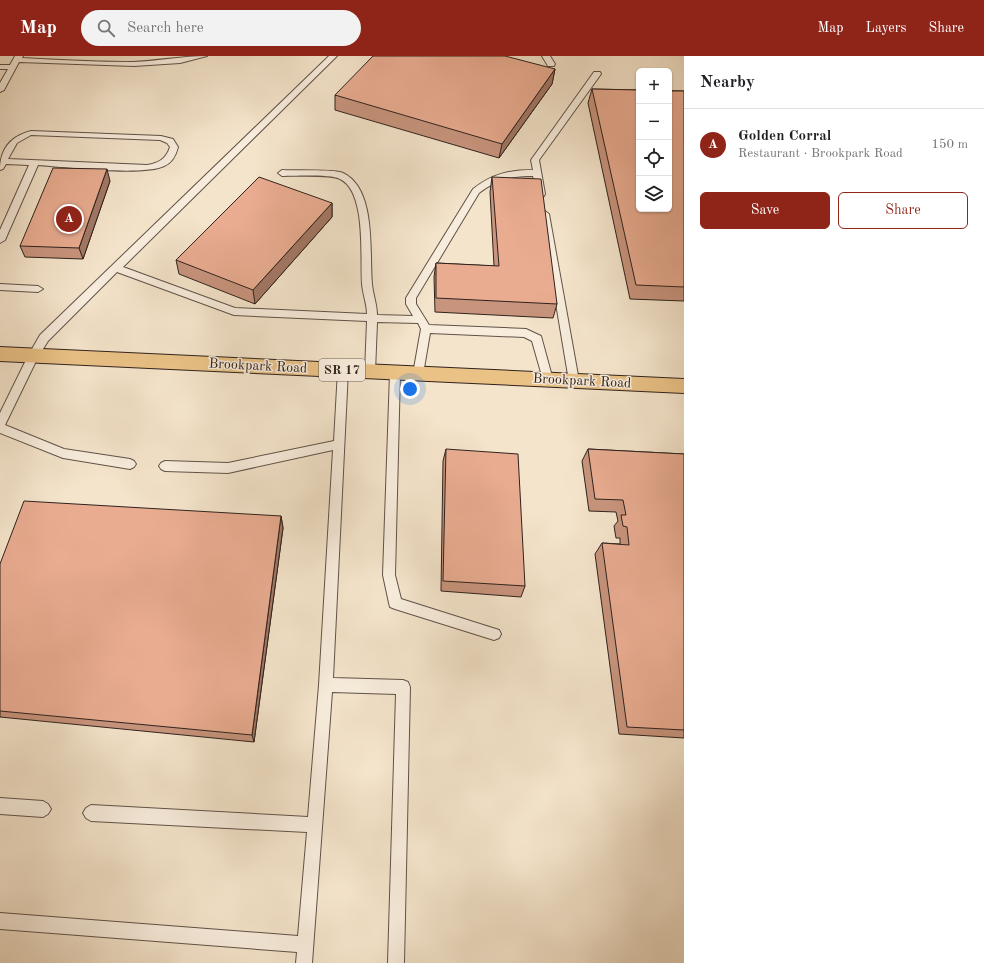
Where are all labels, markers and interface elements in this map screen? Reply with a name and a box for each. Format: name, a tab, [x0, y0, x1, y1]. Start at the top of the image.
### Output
search box	[81, 10, 361, 46]
icon: search	[95, 17, 117, 39]
text: Map	[20, 19, 57, 38]
text: Search here	[127, 21, 204, 36]
text: Map	[818, 21, 844, 35]
text: Layers	[866, 21, 907, 35]
text: Share	[929, 21, 964, 35]
map controls	[636, 68, 672, 212]
button: +	[636, 68, 672, 104]
text: Nearby	[700, 74, 755, 91]
button: −	[636, 104, 672, 140]
text: Golden Corral	[738, 129, 831, 144]
text: A	[708, 138, 718, 151]
text: 150 m	[931, 138, 968, 151]
button: locate	[636, 140, 672, 176]
text: Restaurant · Brookpark Road	[738, 147, 903, 160]
button: layers	[636, 176, 672, 212]
button: Save	[700, 192, 830, 229]
button: Share	[838, 192, 968, 229]
pin: A	[56, 204, 82, 234]
street label: Brookpark Road	[208, 356, 308, 376]
road number: SR 17	[319, 359, 365, 381]
street label: Brookpark Road	[532, 371, 632, 391]
your location	[400, 379, 420, 399]

